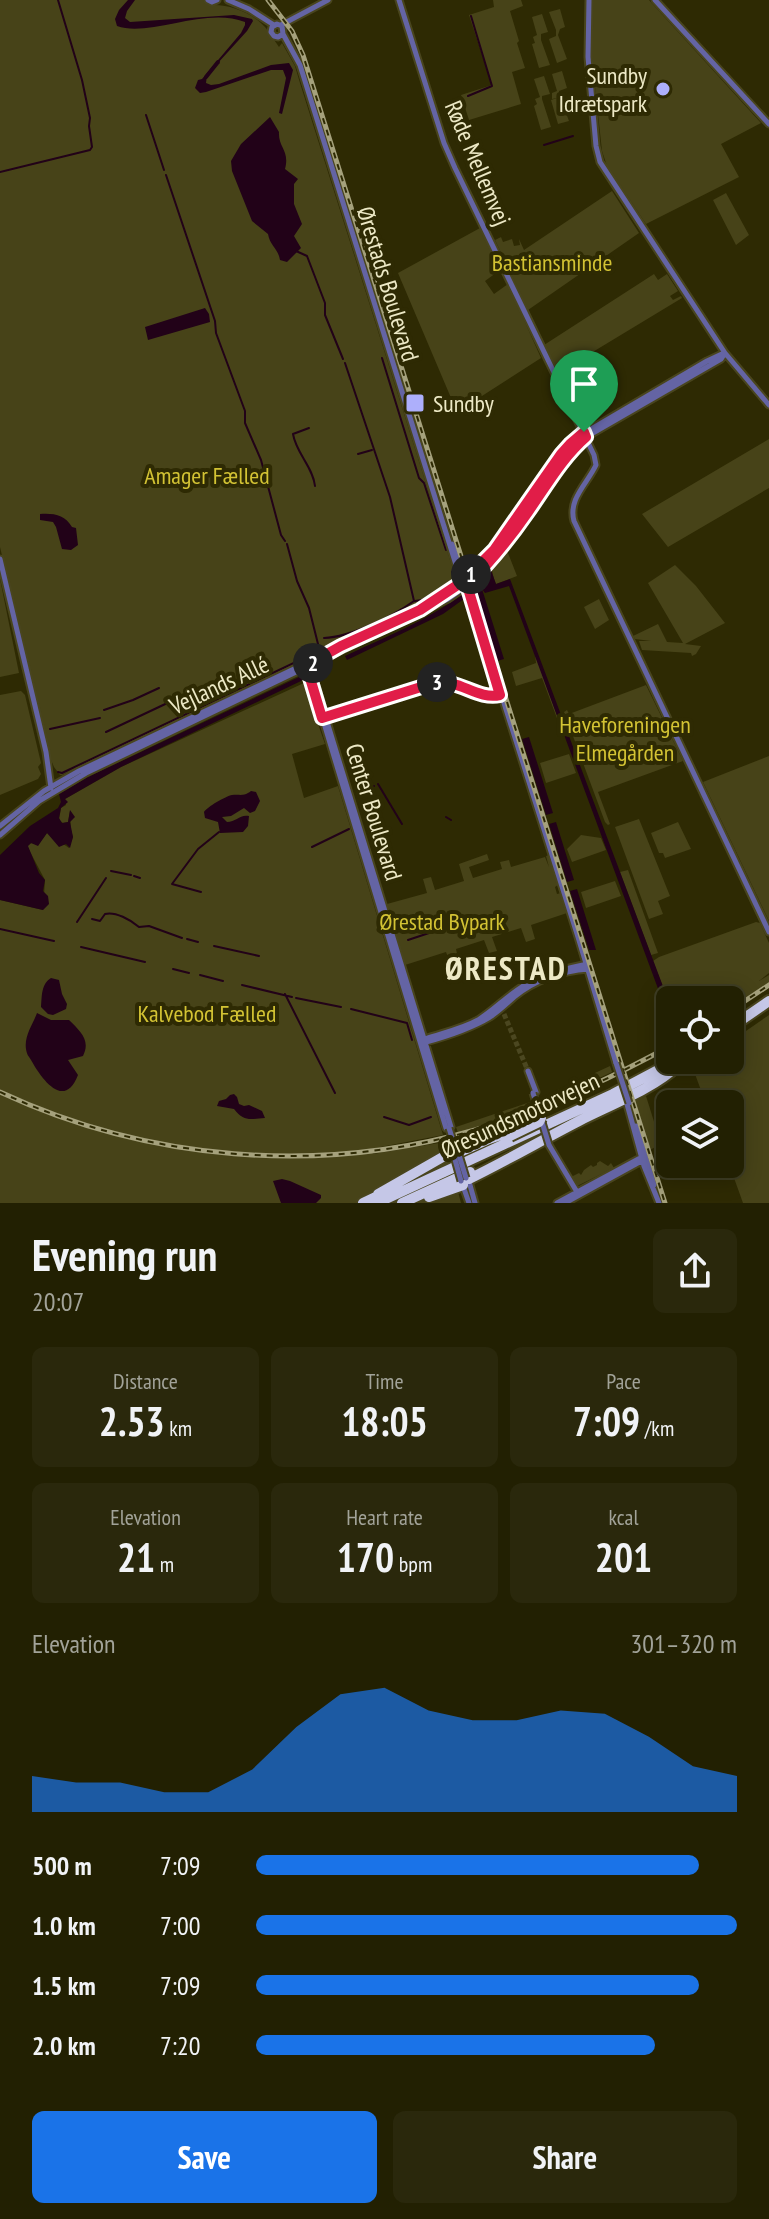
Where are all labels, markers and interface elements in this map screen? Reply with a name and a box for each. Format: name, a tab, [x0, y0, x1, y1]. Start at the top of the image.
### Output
place label: Sundby Idrætspark	[558, 60, 648, 119]
marker: Sundby Idrætspark	[654, 80, 672, 98]
street label: Røde Mellemvej	[438, 96, 518, 230]
street label: Ørestads Boulevard	[350, 203, 426, 365]
park label: Bastiansminde	[492, 247, 612, 278]
pin	[550, 350, 618, 432]
icon: arrive	[562, 362, 606, 406]
place label: Sundby	[433, 388, 494, 419]
marker: Sundby	[404, 392, 426, 414]
park label: Amager Fælled	[144, 460, 270, 491]
pin: 1	[451, 554, 491, 594]
text: 1	[466, 560, 476, 588]
pin: 2	[293, 643, 333, 683]
street label: Vejlands Allé	[163, 649, 274, 722]
text: 2	[308, 649, 318, 677]
pin: 3	[417, 662, 457, 702]
text: 3	[432, 668, 442, 696]
park label: Haveforeningen Elmegården	[559, 709, 691, 768]
street label: Center Boulevard	[338, 740, 410, 884]
park label: Ørestad Bypark	[379, 906, 506, 937]
district label: ØRESTAD	[445, 947, 567, 989]
map controls	[656, 986, 744, 1178]
button: locate	[656, 986, 744, 1074]
park label: Kalvebod Fælled	[138, 998, 276, 1029]
street label: Øresundsmotorvejen	[436, 1065, 604, 1165]
button: layers	[656, 1090, 744, 1178]
text: Evening run	[32, 1226, 217, 1283]
button: share	[653, 1229, 737, 1313]
text: 20:07	[32, 1285, 84, 1318]
text: Distance	[113, 1367, 178, 1395]
text: Time	[365, 1367, 404, 1395]
text: Pace	[606, 1367, 641, 1395]
text: 2.53	[99, 1395, 165, 1447]
text: 18:05	[341, 1395, 428, 1447]
text: 7:09	[573, 1395, 640, 1447]
text: km	[165, 1414, 192, 1442]
text: /km	[640, 1414, 674, 1442]
text: Elevation	[110, 1503, 181, 1531]
text: Heart rate	[346, 1503, 423, 1531]
text: kcal	[608, 1503, 639, 1531]
text: 21	[117, 1531, 155, 1583]
text: 170	[337, 1531, 394, 1583]
text: 201	[595, 1531, 652, 1583]
text: m	[155, 1550, 174, 1578]
text: bpm	[394, 1550, 432, 1578]
text: Elevation	[32, 1627, 115, 1660]
text: 301–320 m	[631, 1627, 737, 1660]
text: 500 m	[32, 1849, 92, 1882]
text: 7:09	[160, 1849, 200, 1882]
text: 1.0 km	[32, 1909, 96, 1942]
text: 7:00	[160, 1909, 200, 1942]
text: 1.5 km	[32, 1969, 96, 2002]
text: 7:09	[160, 1969, 200, 2002]
text: 2.0 km	[32, 2029, 96, 2062]
text: 7:20	[160, 2029, 200, 2062]
button: Save	[32, 2111, 377, 2203]
button: Share	[393, 2111, 737, 2203]

